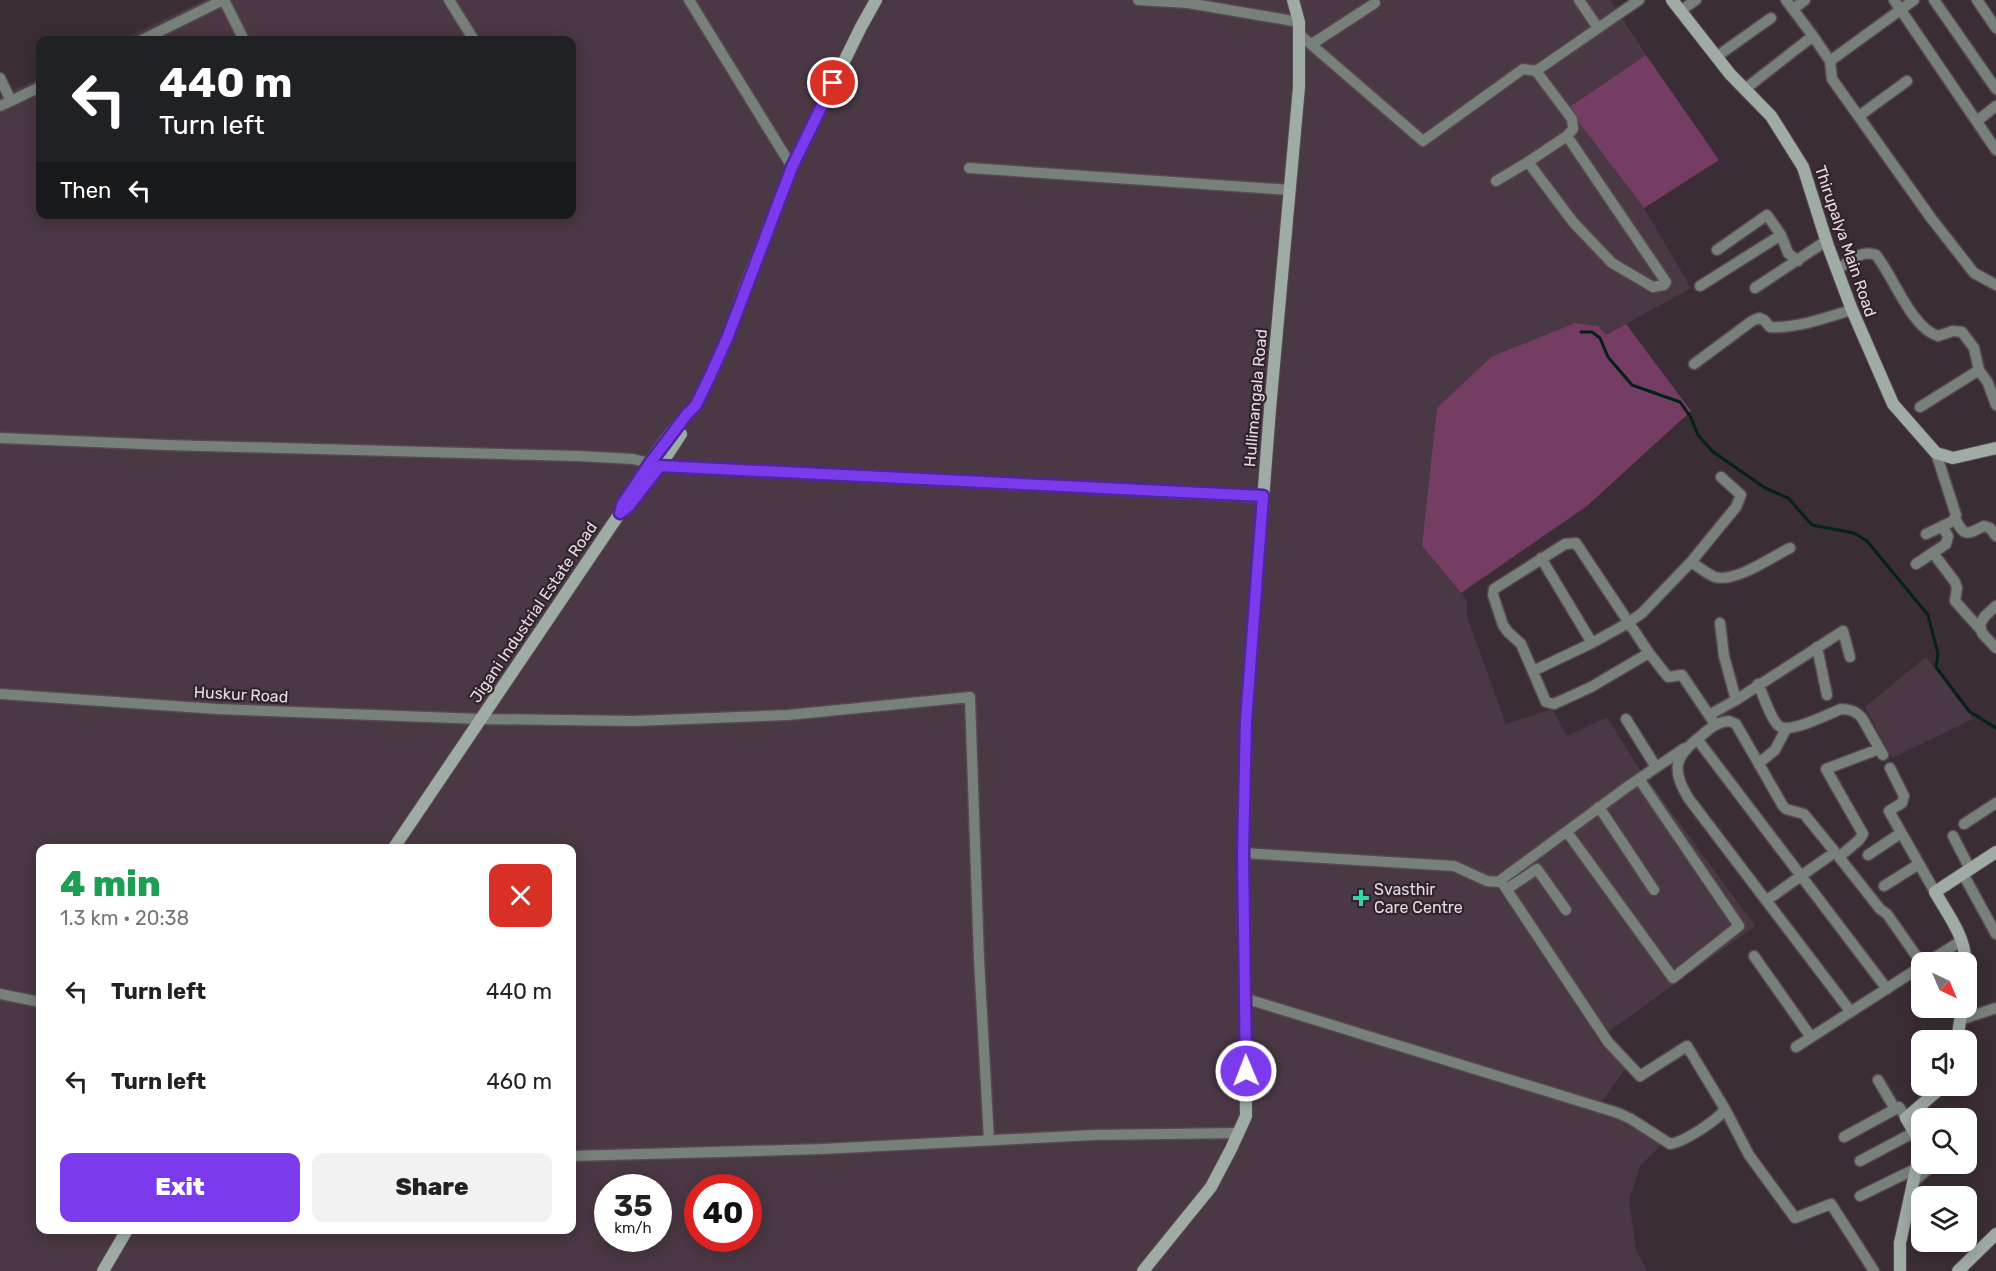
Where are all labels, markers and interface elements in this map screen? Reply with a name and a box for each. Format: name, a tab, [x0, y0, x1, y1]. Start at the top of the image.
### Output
pin	[807, 57, 858, 108]
text: 440 m	[159, 58, 292, 108]
icon: left	[60, 60, 138, 138]
icon: arrive	[816, 66, 849, 99]
text: Turn left	[159, 109, 264, 141]
street label: Thirupalya Main Road	[1811, 163, 1880, 319]
icon: left	[123, 174, 156, 207]
text: Then	[60, 177, 111, 204]
street label: Hullimangala Road	[1240, 328, 1271, 468]
street label: Jigani Industrial Estate Road	[466, 518, 601, 706]
street label: Huskur Road	[193, 683, 289, 706]
text: 4 min	[60, 862, 161, 905]
button: close	[489, 864, 552, 927]
place label: Svasthir Care Centre	[1374, 880, 1463, 917]
marker: Svasthir Care Centre	[1352, 889, 1370, 907]
text: 1.3 km · 20:38	[60, 906, 189, 930]
north arrow	[1911, 952, 1977, 1018]
map controls	[1911, 952, 1977, 1252]
icon: left	[60, 975, 93, 1008]
text: Turn left	[111, 978, 206, 1005]
text: 440 m	[486, 978, 552, 1005]
button: sound	[1911, 1030, 1977, 1096]
position arrow	[1214, 1039, 1278, 1103]
icon: left	[60, 1065, 93, 1098]
text: Turn left	[111, 1068, 206, 1095]
text: 460 m	[486, 1068, 552, 1095]
button: search	[1911, 1108, 1977, 1174]
button: Exit	[60, 1153, 300, 1222]
button: Share	[312, 1153, 552, 1222]
speed limit sign: 40	[684, 1174, 762, 1252]
button: layers	[1911, 1186, 1977, 1252]
text: 35	[613, 1188, 653, 1224]
text: km/h	[614, 1219, 652, 1237]

